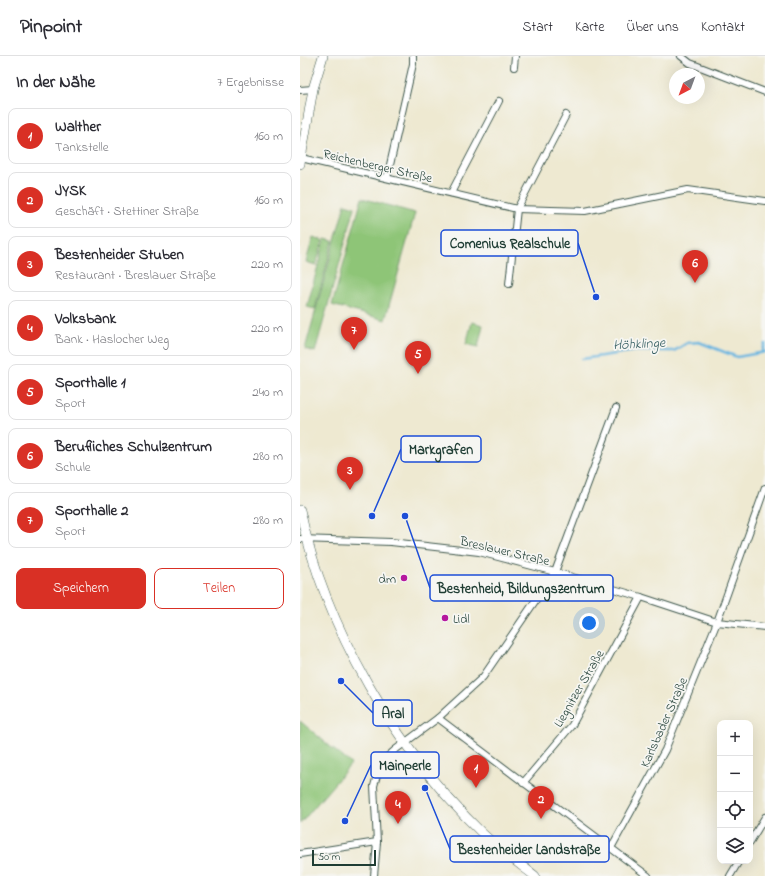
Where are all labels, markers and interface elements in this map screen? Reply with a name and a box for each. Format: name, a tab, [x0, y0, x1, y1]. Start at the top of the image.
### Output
text: Pinpoint	[20, 14, 82, 41]
text: Start	[523, 17, 553, 38]
text: Karte	[575, 17, 605, 38]
text: Über uns	[627, 17, 679, 38]
text: Kontakt	[701, 17, 745, 38]
north arrow	[669, 68, 705, 104]
text: In der Nähe	[16, 70, 95, 95]
text: 7 Ergebnisse	[217, 73, 284, 92]
text: Walther	[55, 116, 101, 138]
text: 1	[28, 127, 32, 146]
text: 160 m	[254, 127, 283, 146]
text: Tankstelle	[55, 138, 109, 157]
street label: Reichenberger Straße	[321, 145, 434, 189]
text: JYSK	[55, 180, 86, 202]
text: 2	[27, 191, 33, 210]
text: 160 m	[254, 191, 283, 210]
text: Geschäft · Stettiner Straße	[55, 202, 199, 221]
callout: Comenius Realschule	[441, 230, 578, 256]
text: Comenius Realschule	[450, 234, 571, 255]
text: Bestenheider Stuben	[55, 244, 184, 266]
pin: 6	[682, 250, 708, 283]
text: 3	[27, 255, 33, 274]
text: 220 m	[251, 255, 283, 274]
text: Restaurant · Breslauer Straße	[55, 266, 216, 285]
text: Volksbank	[55, 308, 116, 330]
pin: 7	[341, 317, 367, 350]
text: 4	[27, 319, 33, 338]
text: 220 m	[251, 319, 283, 338]
text: Bank · Haslocher Weg	[55, 330, 169, 349]
water label: Höhklinge	[613, 333, 666, 356]
pin: 5	[405, 341, 431, 374]
text: Sporthalle 1	[55, 372, 126, 394]
text: 5	[26, 383, 34, 402]
text: 240 m	[252, 383, 283, 402]
text: Sport	[55, 394, 86, 413]
text: Berufliches Schulzentrum	[55, 436, 212, 458]
callout: Markgrafen	[401, 436, 481, 462]
text: Markgrafen	[409, 440, 473, 463]
text: 6	[27, 447, 33, 466]
text: 280 m	[253, 447, 283, 466]
pin: 3	[337, 457, 363, 490]
text: Schule	[55, 458, 91, 477]
text: Sporthalle 2	[55, 500, 128, 522]
text: 7	[27, 511, 33, 530]
text: 280 m	[253, 511, 283, 530]
text: Sport	[55, 522, 86, 541]
street label: Breslauer Straße	[457, 532, 551, 571]
button: Speichern	[16, 568, 146, 609]
button: Teilen	[154, 568, 284, 609]
place label: dm	[379, 570, 396, 589]
marker: dm	[399, 573, 409, 583]
callout: Bestenheid, Bildungszentrum	[430, 575, 613, 601]
text: Bestenheid, Bildungszentrum	[436, 579, 605, 602]
place label: Lidl	[453, 610, 470, 629]
marker: Lidl	[440, 613, 450, 623]
your location	[579, 613, 599, 633]
street label: Liegnitzer Straße	[549, 646, 610, 732]
street label: Karlsbader Straße	[636, 674, 693, 771]
callout: Aral	[373, 700, 412, 726]
text: Aral	[382, 704, 405, 725]
map controls	[717, 720, 753, 864]
button: +	[717, 720, 753, 756]
callout: Mainperle	[371, 752, 439, 778]
pin: 1	[463, 755, 489, 788]
text: Mainperle	[379, 756, 432, 777]
button: −	[717, 756, 753, 792]
pin: 2	[528, 786, 554, 819]
pin: 4	[385, 791, 411, 824]
button: locate	[717, 792, 753, 828]
button: layers	[717, 828, 753, 864]
callout: Bestenheider Landstraße	[450, 836, 609, 862]
text: Bestenheider Landstraße	[457, 840, 601, 861]
scale bar	[312, 848, 376, 867]
text: 50 m	[318, 849, 340, 865]

